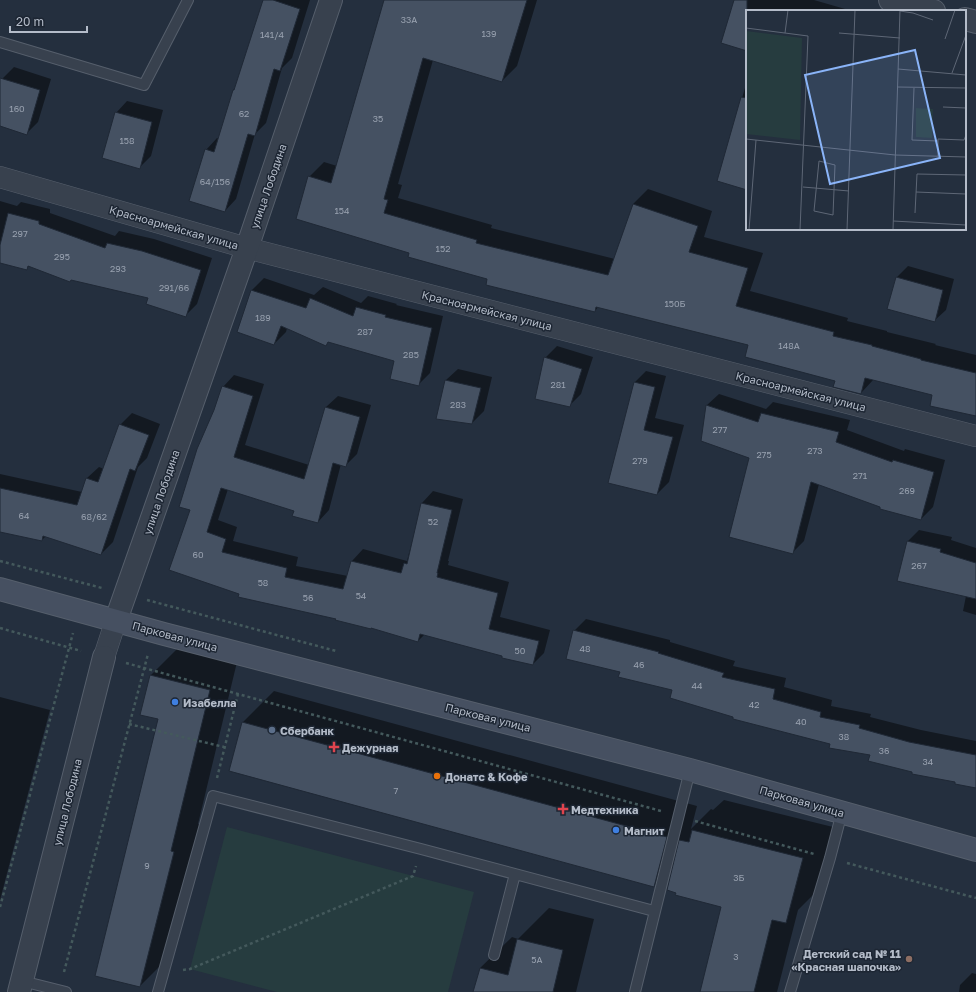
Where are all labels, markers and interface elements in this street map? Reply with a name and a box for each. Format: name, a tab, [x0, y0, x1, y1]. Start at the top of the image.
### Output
scale bar	[10, 8, 87, 34]
inset map	[746, 10, 966, 230]
text: 20 m	[16, 14, 44, 29]
house number: 33А	[401, 14, 417, 25]
house number: 139	[481, 28, 497, 39]
house number: 141/4	[260, 29, 285, 40]
house number: 160	[9, 103, 25, 114]
house number: 62	[239, 108, 249, 119]
house number: 35	[373, 113, 383, 124]
house number: 158	[119, 135, 135, 146]
street label: улица Лободина	[247, 142, 289, 230]
house number: 64/156	[200, 176, 230, 187]
street label: Красноармейская улица	[108, 202, 240, 252]
house number: 154	[334, 205, 350, 216]
house number: 297	[12, 228, 28, 239]
house number: 152	[436, 243, 450, 254]
house number: 295	[54, 251, 70, 262]
house number: 293	[110, 263, 126, 274]
house number: 291/66	[159, 282, 189, 293]
street label: Красноармейская улица	[421, 288, 553, 332]
house number: 150Б	[664, 298, 686, 309]
house number: 189	[255, 312, 271, 323]
house number: 287	[357, 326, 373, 337]
house number: 148А	[778, 340, 800, 351]
house number: 285	[403, 349, 419, 360]
street label: Красноармейская улица	[735, 369, 867, 413]
house number: 281	[550, 379, 566, 390]
house number: 283	[450, 399, 466, 410]
house number: 277	[713, 424, 728, 435]
house number: 273	[807, 445, 823, 456]
street label: улица Лободина	[140, 448, 182, 536]
house number: 275	[756, 449, 772, 460]
house number: 279	[632, 455, 648, 466]
house number: 271	[853, 470, 868, 481]
house number: 269	[899, 485, 915, 496]
house number: 64	[19, 510, 30, 521]
house number: 68/62	[81, 511, 107, 522]
house number: 52	[428, 516, 438, 527]
house number: 60	[192, 549, 204, 560]
house number: 267	[911, 560, 927, 571]
house number: 58	[258, 577, 268, 588]
house number: 54	[356, 590, 367, 601]
house number: 56	[303, 592, 313, 603]
street label: Парковая улица	[131, 618, 219, 654]
house number: 48	[580, 643, 590, 654]
house number: 50	[515, 645, 526, 656]
house number: 46	[634, 659, 644, 670]
house number: 44	[692, 680, 703, 691]
place label: Изабелла	[183, 696, 236, 709]
marker: Изабелла	[170, 697, 180, 707]
house number: 42	[749, 699, 759, 710]
street label: Парковая улица	[444, 700, 532, 734]
house number: 40	[795, 716, 807, 727]
place label: Сбербанк	[280, 724, 334, 737]
marker: Сбербанк	[267, 725, 277, 735]
house number: 38	[839, 731, 849, 742]
place label: Дежурная	[342, 741, 399, 754]
marker: Дежурная	[329, 742, 339, 752]
house number: 36	[879, 745, 889, 756]
house number: 34	[923, 756, 934, 767]
street label: улица Лободина	[50, 757, 84, 847]
place label: Донатс & Кофе	[445, 770, 528, 783]
marker: Донатс & Кофе	[432, 771, 442, 781]
street label: Парковая улица	[758, 783, 846, 819]
house number: 7	[394, 785, 399, 796]
place label: Медтехника	[571, 803, 638, 816]
marker: Медтехника	[558, 804, 568, 814]
place label: Магнит	[624, 824, 665, 837]
marker: Магнит	[611, 825, 621, 835]
house number: 9	[144, 860, 150, 871]
house number: 3Б	[733, 872, 745, 883]
place label: Детский сад № 11 «Красная шапочка»	[792, 947, 901, 973]
house number: 3	[733, 951, 739, 962]
house number: 5А	[531, 954, 543, 965]
marker: Детский сад № 11 «Красная шапочка»	[904, 954, 914, 964]

